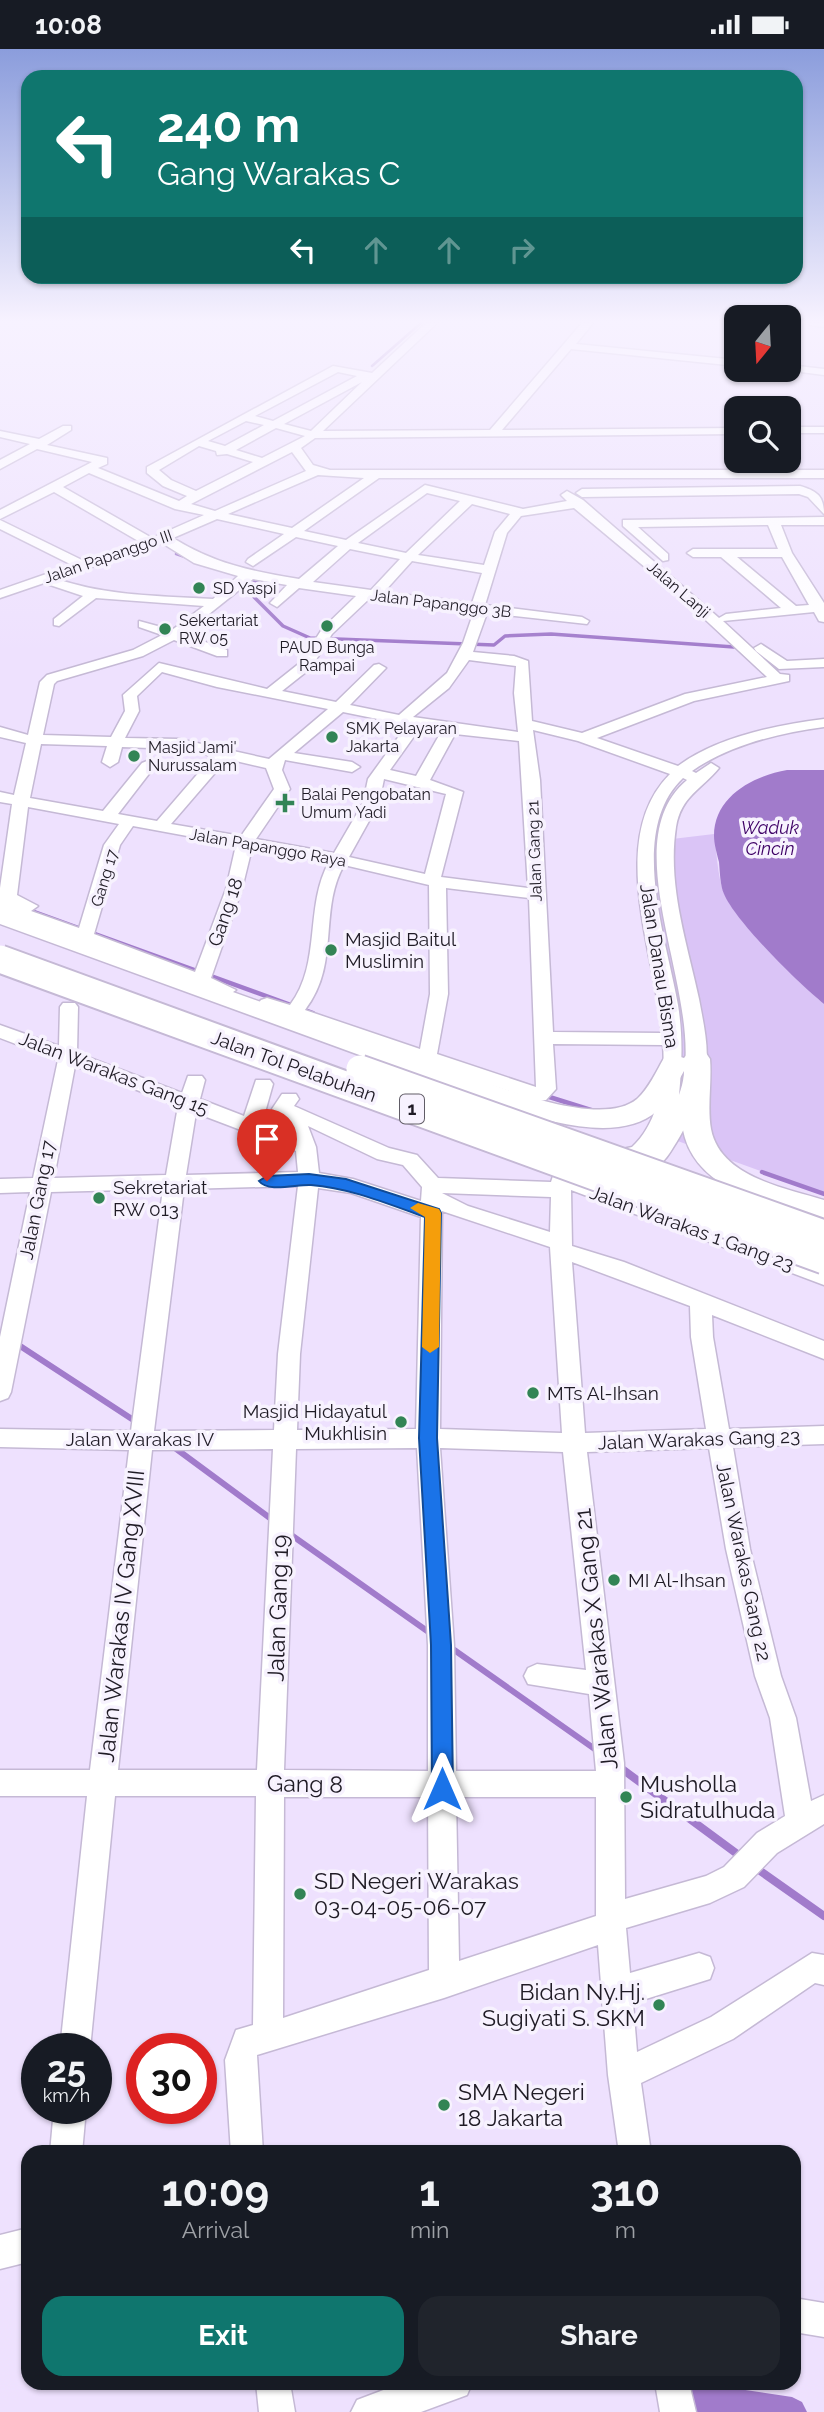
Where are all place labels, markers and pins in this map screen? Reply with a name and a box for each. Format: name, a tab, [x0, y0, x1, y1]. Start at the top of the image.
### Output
place label: SD Yaspi	[213, 579, 276, 598]
marker: SD Yaspi	[191, 580, 207, 596]
place label: Sekertariat RW 05	[179, 611, 259, 648]
marker: PAUD Bunga Rampai	[319, 618, 335, 634]
marker: Sekertariat RW 05	[157, 621, 173, 637]
place label: PAUD Bunga Rampai	[279, 638, 375, 675]
place label: SMK Pelayaran Jakarta	[346, 719, 457, 756]
marker: SMK Pelayaran Jakarta	[324, 729, 340, 745]
place label: Masjid Jami' Nurussalam	[148, 738, 237, 775]
marker: Masjid Jami' Nurussalam	[126, 748, 142, 764]
place label: Balai Pengobatan Umum Yadi	[301, 785, 431, 822]
marker: Balai Pengobatan Umum Yadi	[275, 793, 295, 813]
place label: Masjid Baitul Muslimin	[345, 928, 457, 972]
marker: Masjid Baitul Muslimin	[323, 942, 339, 958]
pin	[237, 1109, 297, 1181]
place label: Sekretariat RW 013	[113, 1176, 208, 1220]
marker: Sekretariat RW 013	[91, 1190, 107, 1206]
place label: MTs Al-Ihsan	[547, 1382, 659, 1404]
marker: MTs Al-Ihsan	[525, 1385, 541, 1401]
place label: Masjid Hidayatul Mukhlisin	[243, 1400, 388, 1444]
marker: Masjid Hidayatul Mukhlisin	[393, 1414, 409, 1430]
place label: MI Al-Ihsan	[628, 1569, 726, 1591]
marker: MI Al-Ihsan	[606, 1572, 622, 1588]
place label: Musholla Sidratulhuda	[640, 1770, 775, 1823]
marker: Musholla Sidratulhuda	[618, 1789, 634, 1805]
place label: SD Negeri Warakas 03-04-05-06-07	[314, 1867, 519, 1920]
marker: SD Negeri Warakas 03-04-05-06-07	[292, 1886, 308, 1902]
place label: Bidan Ny.Hj. Sugiyati S. SKM	[482, 1978, 645, 2031]
marker: Bidan Ny.Hj. Sugiyati S. SKM	[651, 1997, 667, 2013]
place label: SMA Negeri 18 Jakarta	[458, 2078, 585, 2131]
marker: SMA Negeri 18 Jakarta	[436, 2097, 452, 2113]

